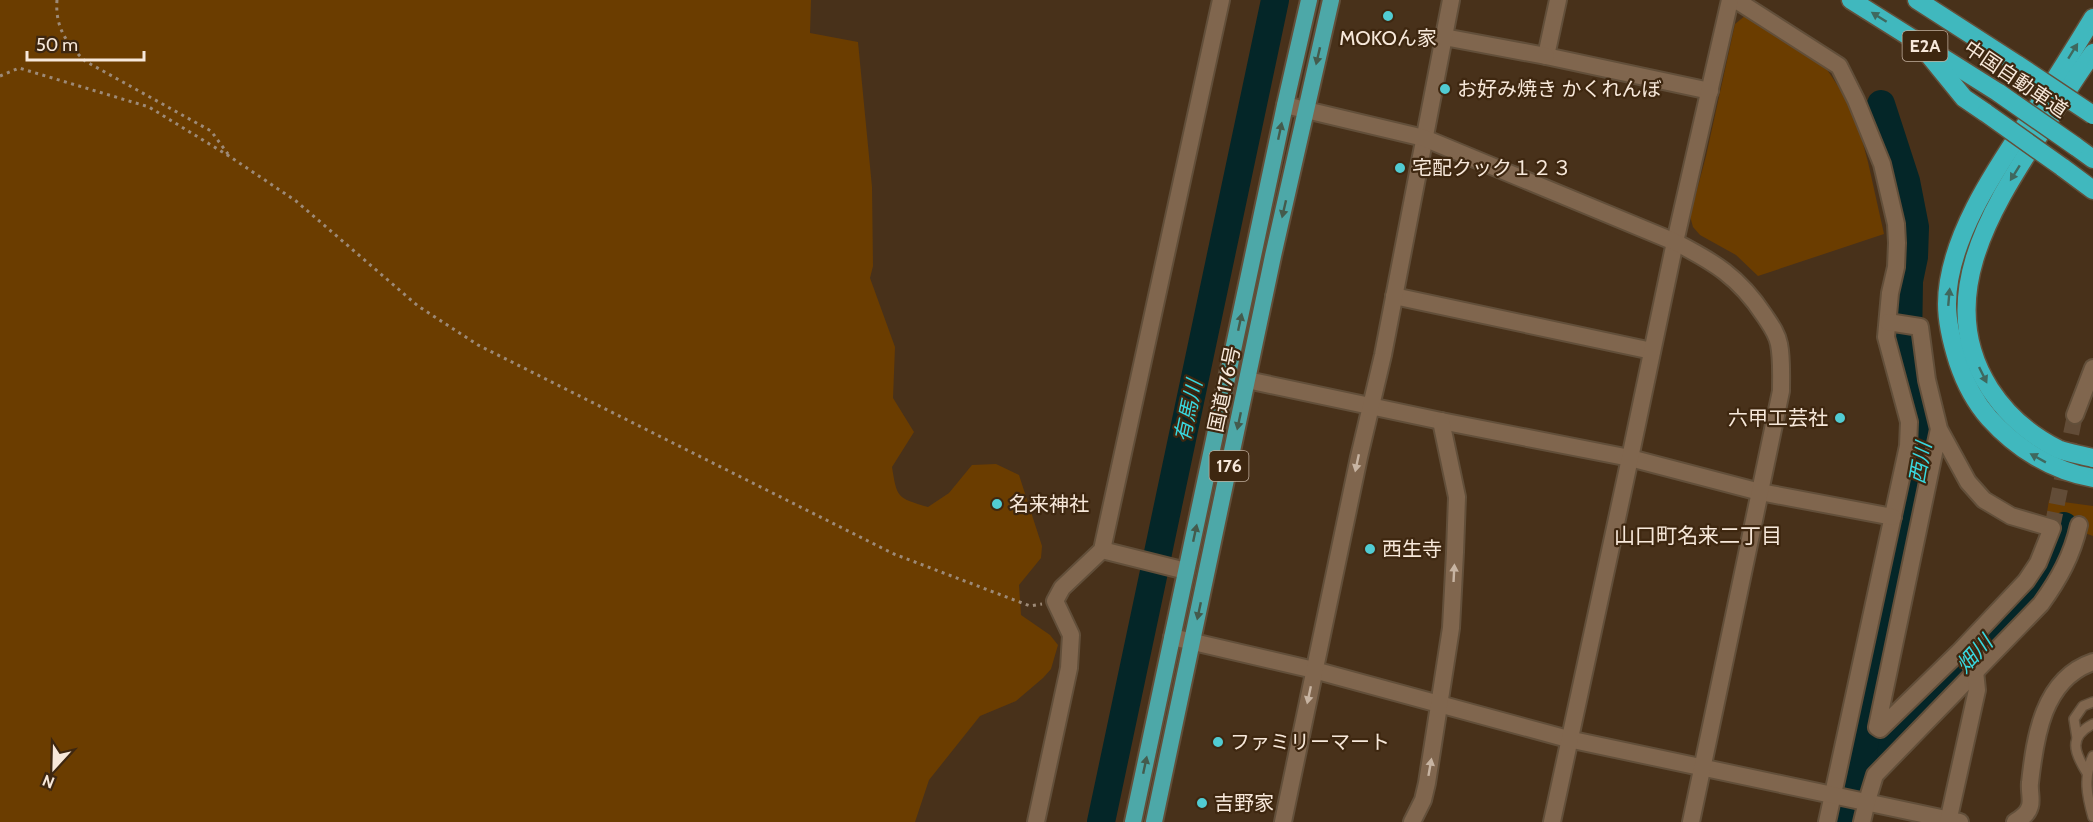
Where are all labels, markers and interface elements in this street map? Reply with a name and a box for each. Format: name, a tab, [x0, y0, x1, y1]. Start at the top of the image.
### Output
marker: MOKOん家	[1381, 9, 1395, 23]
one-way arrow	[1871, 12, 1887, 23]
scale bar	[27, 24, 144, 62]
place label: MOKOん家	[1339, 26, 1437, 50]
road number: E2A	[1902, 31, 1948, 61]
text: 50 m	[36, 34, 78, 56]
street label: 中国自動車道	[1960, 35, 2072, 123]
one-way arrow	[2067, 43, 2078, 59]
one-way arrow	[1313, 46, 1323, 65]
place label: お好み焼き かくれんぼ	[1457, 77, 1662, 101]
marker: お好み焼き かくれんぼ	[1438, 82, 1452, 96]
one-way arrow	[1276, 121, 1285, 140]
place label: 宅配クック１２３	[1412, 156, 1572, 180]
marker: 宅配クック１２３	[1393, 161, 1407, 175]
one-way arrow	[2009, 164, 2020, 181]
one-way arrow	[1279, 200, 1288, 219]
one-way arrow	[1944, 288, 1954, 307]
one-way arrow	[1236, 312, 1245, 331]
street label: 国道176号	[1203, 344, 1245, 434]
one-way arrow	[1978, 367, 1987, 384]
water label: 有馬川	[1169, 376, 1207, 444]
place label: 六甲工芸社	[1728, 406, 1828, 430]
one-way arrow	[1233, 411, 1243, 430]
marker: 六甲工芸社	[1833, 411, 1847, 425]
water label: 西川	[1904, 438, 1936, 486]
road number: 176	[1210, 451, 1248, 481]
one-way arrow	[1352, 453, 1362, 472]
one-way arrow	[2030, 453, 2047, 463]
place label: 名来神社	[1009, 492, 1089, 516]
marker: 名来神社	[990, 497, 1004, 511]
one-way arrow	[1191, 523, 1200, 542]
district label: 山口町名来二丁目	[1614, 523, 1782, 548]
place label: 西生寺	[1382, 537, 1442, 561]
marker: 西生寺	[1363, 542, 1377, 556]
one-way arrow	[1449, 564, 1458, 583]
one-way arrow	[1194, 602, 1203, 621]
water label: 畑川	[1951, 629, 1999, 678]
one-way arrow	[1304, 685, 1313, 704]
place label: ファミリーマート	[1230, 730, 1390, 754]
marker: ファミリーマート	[1211, 735, 1225, 749]
north arrow	[24, 738, 84, 798]
one-way arrow	[1141, 755, 1150, 774]
one-way arrow	[1425, 757, 1434, 776]
text: N	[40, 771, 57, 792]
place label: 吉野家	[1214, 791, 1274, 815]
marker: 吉野家	[1195, 796, 1209, 810]

